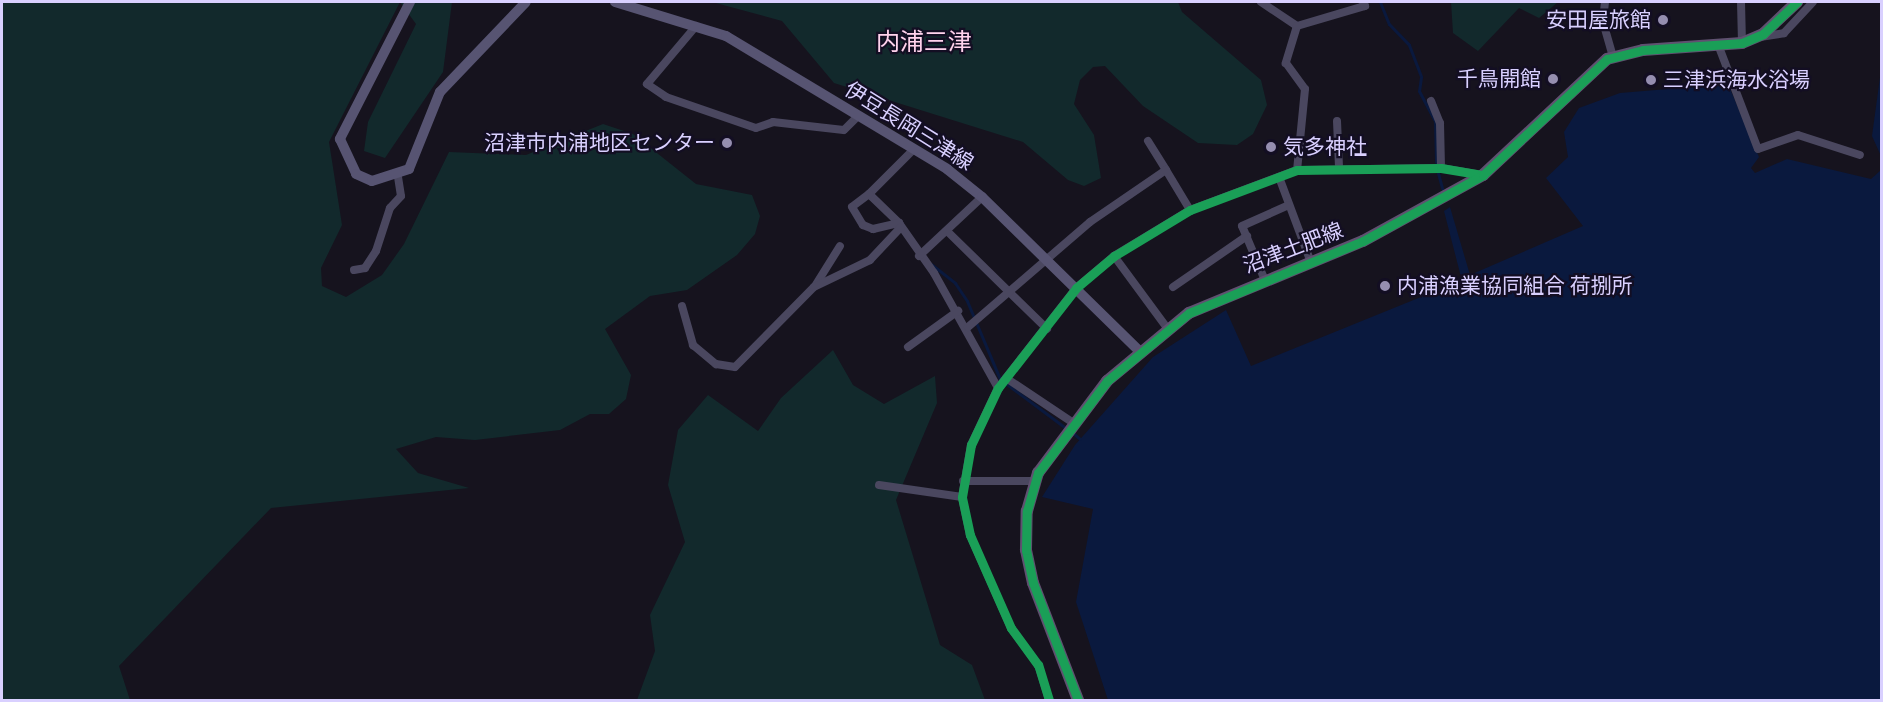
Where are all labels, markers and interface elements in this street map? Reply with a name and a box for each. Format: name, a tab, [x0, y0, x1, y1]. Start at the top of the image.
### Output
place label: 安田屋旅館	[1546, 7, 1651, 33]
marker: 安田屋旅館	[1656, 13, 1670, 27]
district label: 内浦三津	[876, 28, 972, 56]
place label: 千鳥開館	[1457, 66, 1541, 92]
place label: 三津浜海水浴場	[1663, 67, 1810, 93]
marker: 千鳥開館	[1546, 72, 1560, 86]
marker: 三津浜海水浴場	[1644, 73, 1658, 87]
street label: 伊豆長岡三津線	[840, 76, 978, 176]
place label: 沼津市内浦地区センター	[484, 130, 715, 156]
place label: 気多神社	[1283, 134, 1367, 160]
marker: 沼津市内浦地区センター	[720, 136, 734, 150]
marker: 気多神社	[1264, 140, 1278, 154]
street label: 沼津土肥線	[1239, 217, 1347, 279]
place label: 内浦漁業協同組合 荷捌所	[1397, 273, 1633, 299]
marker: 内浦漁業協同組合 荷捌所	[1378, 279, 1392, 293]

